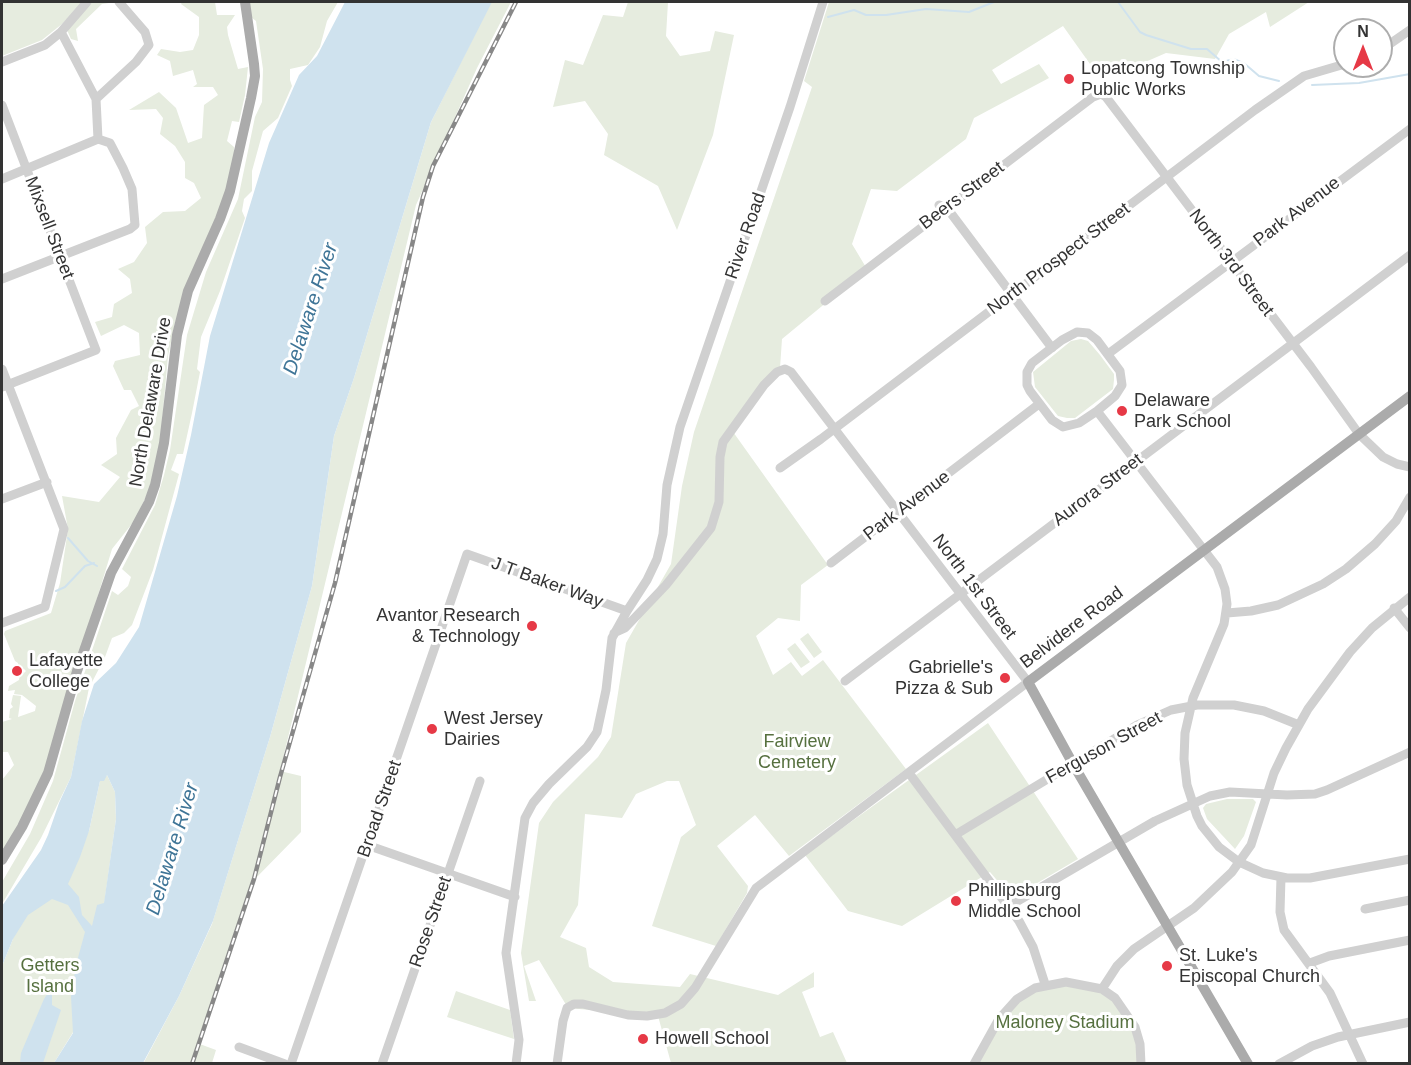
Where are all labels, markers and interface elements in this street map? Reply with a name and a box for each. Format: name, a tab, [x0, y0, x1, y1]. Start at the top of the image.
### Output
north arrow	[1333, 18, 1393, 78]
text: N	[1357, 23, 1369, 40]
place label: Lopatcong Township Public Works	[1081, 58, 1245, 100]
marker: Lopatcong Township Public Works	[1062, 72, 1076, 86]
street label: Beers Street	[916, 157, 1008, 235]
street label: Park Avenue	[1249, 172, 1345, 252]
street label: Mixsell Street	[20, 174, 78, 282]
street label: River Road	[721, 190, 771, 282]
street label: North Prospect Street	[983, 198, 1135, 320]
street label: North 3rd Street	[1184, 205, 1278, 321]
water label: Delaware River	[278, 240, 344, 378]
street label: North Delaware Drive	[125, 315, 177, 489]
place label: Delaware Park School	[1134, 390, 1231, 432]
marker: Delaware Park School	[1115, 404, 1129, 418]
street label: Aurora Street	[1049, 449, 1147, 531]
street label: Park Avenue	[859, 466, 955, 546]
street label: North 1st Street	[927, 530, 1021, 644]
street label: J T Baker Way	[488, 553, 606, 613]
street label: Belvidere Road	[1016, 582, 1128, 674]
place label: Avantor Research & Technology	[376, 605, 520, 648]
marker: Avantor Research & Technology	[525, 619, 539, 633]
place label: Lafayette College	[29, 650, 103, 692]
place label: Gabrielle's Pizza & Sub	[895, 657, 993, 700]
marker: Lafayette College	[10, 664, 24, 678]
marker: Gabrielle's Pizza & Sub	[998, 671, 1012, 685]
street label: Ferguson Street	[1042, 707, 1166, 789]
place label: West Jersey Dairies	[444, 708, 543, 750]
marker: West Jersey Dairies	[425, 722, 439, 736]
park label: Fairview Cemetery	[758, 731, 836, 774]
street label: Broad Street	[353, 758, 407, 860]
water label: Delaware River	[142, 780, 204, 918]
street label: Rose Street	[405, 874, 457, 970]
place label: Phillipsburg Middle School	[968, 880, 1081, 922]
marker: Phillipsburg Middle School	[949, 894, 963, 908]
place label: St. Luke's Episcopal Church	[1179, 945, 1320, 988]
park label: Getters Island	[20, 955, 80, 998]
marker: St. Luke's Episcopal Church	[1160, 959, 1174, 973]
park label: Maloney Stadium	[995, 1012, 1135, 1034]
place label: Howell School	[655, 1028, 769, 1050]
marker: Howell School	[636, 1032, 650, 1046]

